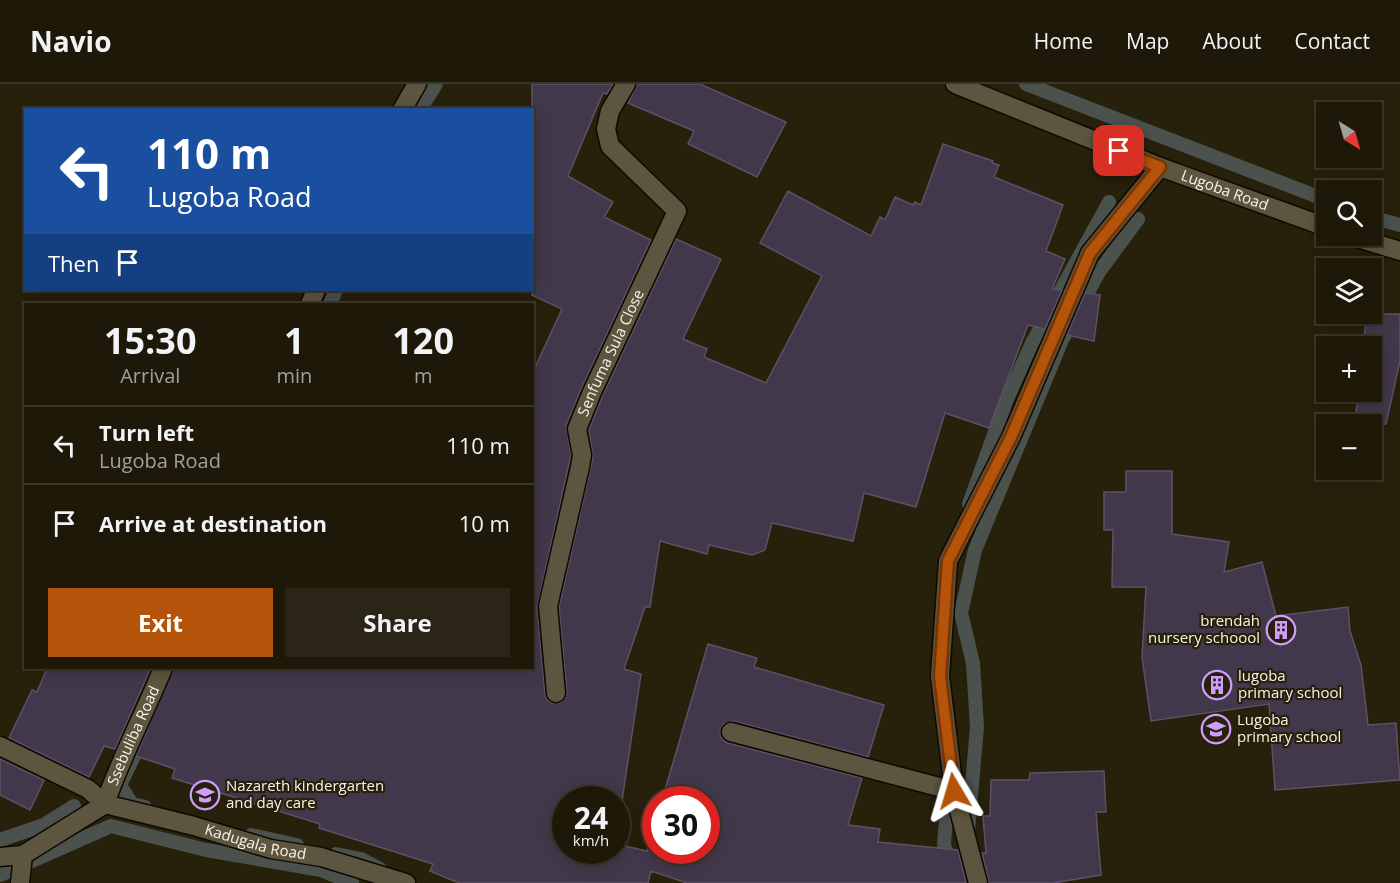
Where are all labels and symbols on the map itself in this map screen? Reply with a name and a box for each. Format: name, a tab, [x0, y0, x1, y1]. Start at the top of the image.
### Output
north arrow	[1316, 102, 1382, 168]
pin	[1093, 125, 1144, 176]
street label: Lugoba Road	[1179, 165, 1272, 214]
street label: Senfuma Sula Close	[572, 286, 648, 419]
place label: brendah nursery schoool	[1148, 610, 1260, 647]
building icon: brendah nursery schoool	[1265, 614, 1297, 646]
place label: lugoba primary school	[1238, 665, 1342, 702]
building icon: lugoba primary school	[1201, 669, 1233, 701]
street label: Ssebuliba Road	[102, 682, 163, 788]
place label: Lugoba primary school	[1237, 709, 1341, 746]
school or university icon: Lugoba primary school	[1200, 713, 1232, 745]
position arrow	[922, 759, 986, 823]
place label: Nazareth kindergarten and day care	[226, 775, 384, 812]
school or university icon: Nazareth kindergarten and day care	[189, 779, 221, 811]
speed limit sign: 30	[642, 786, 720, 864]
street label: Kadugala Road	[202, 819, 308, 863]

